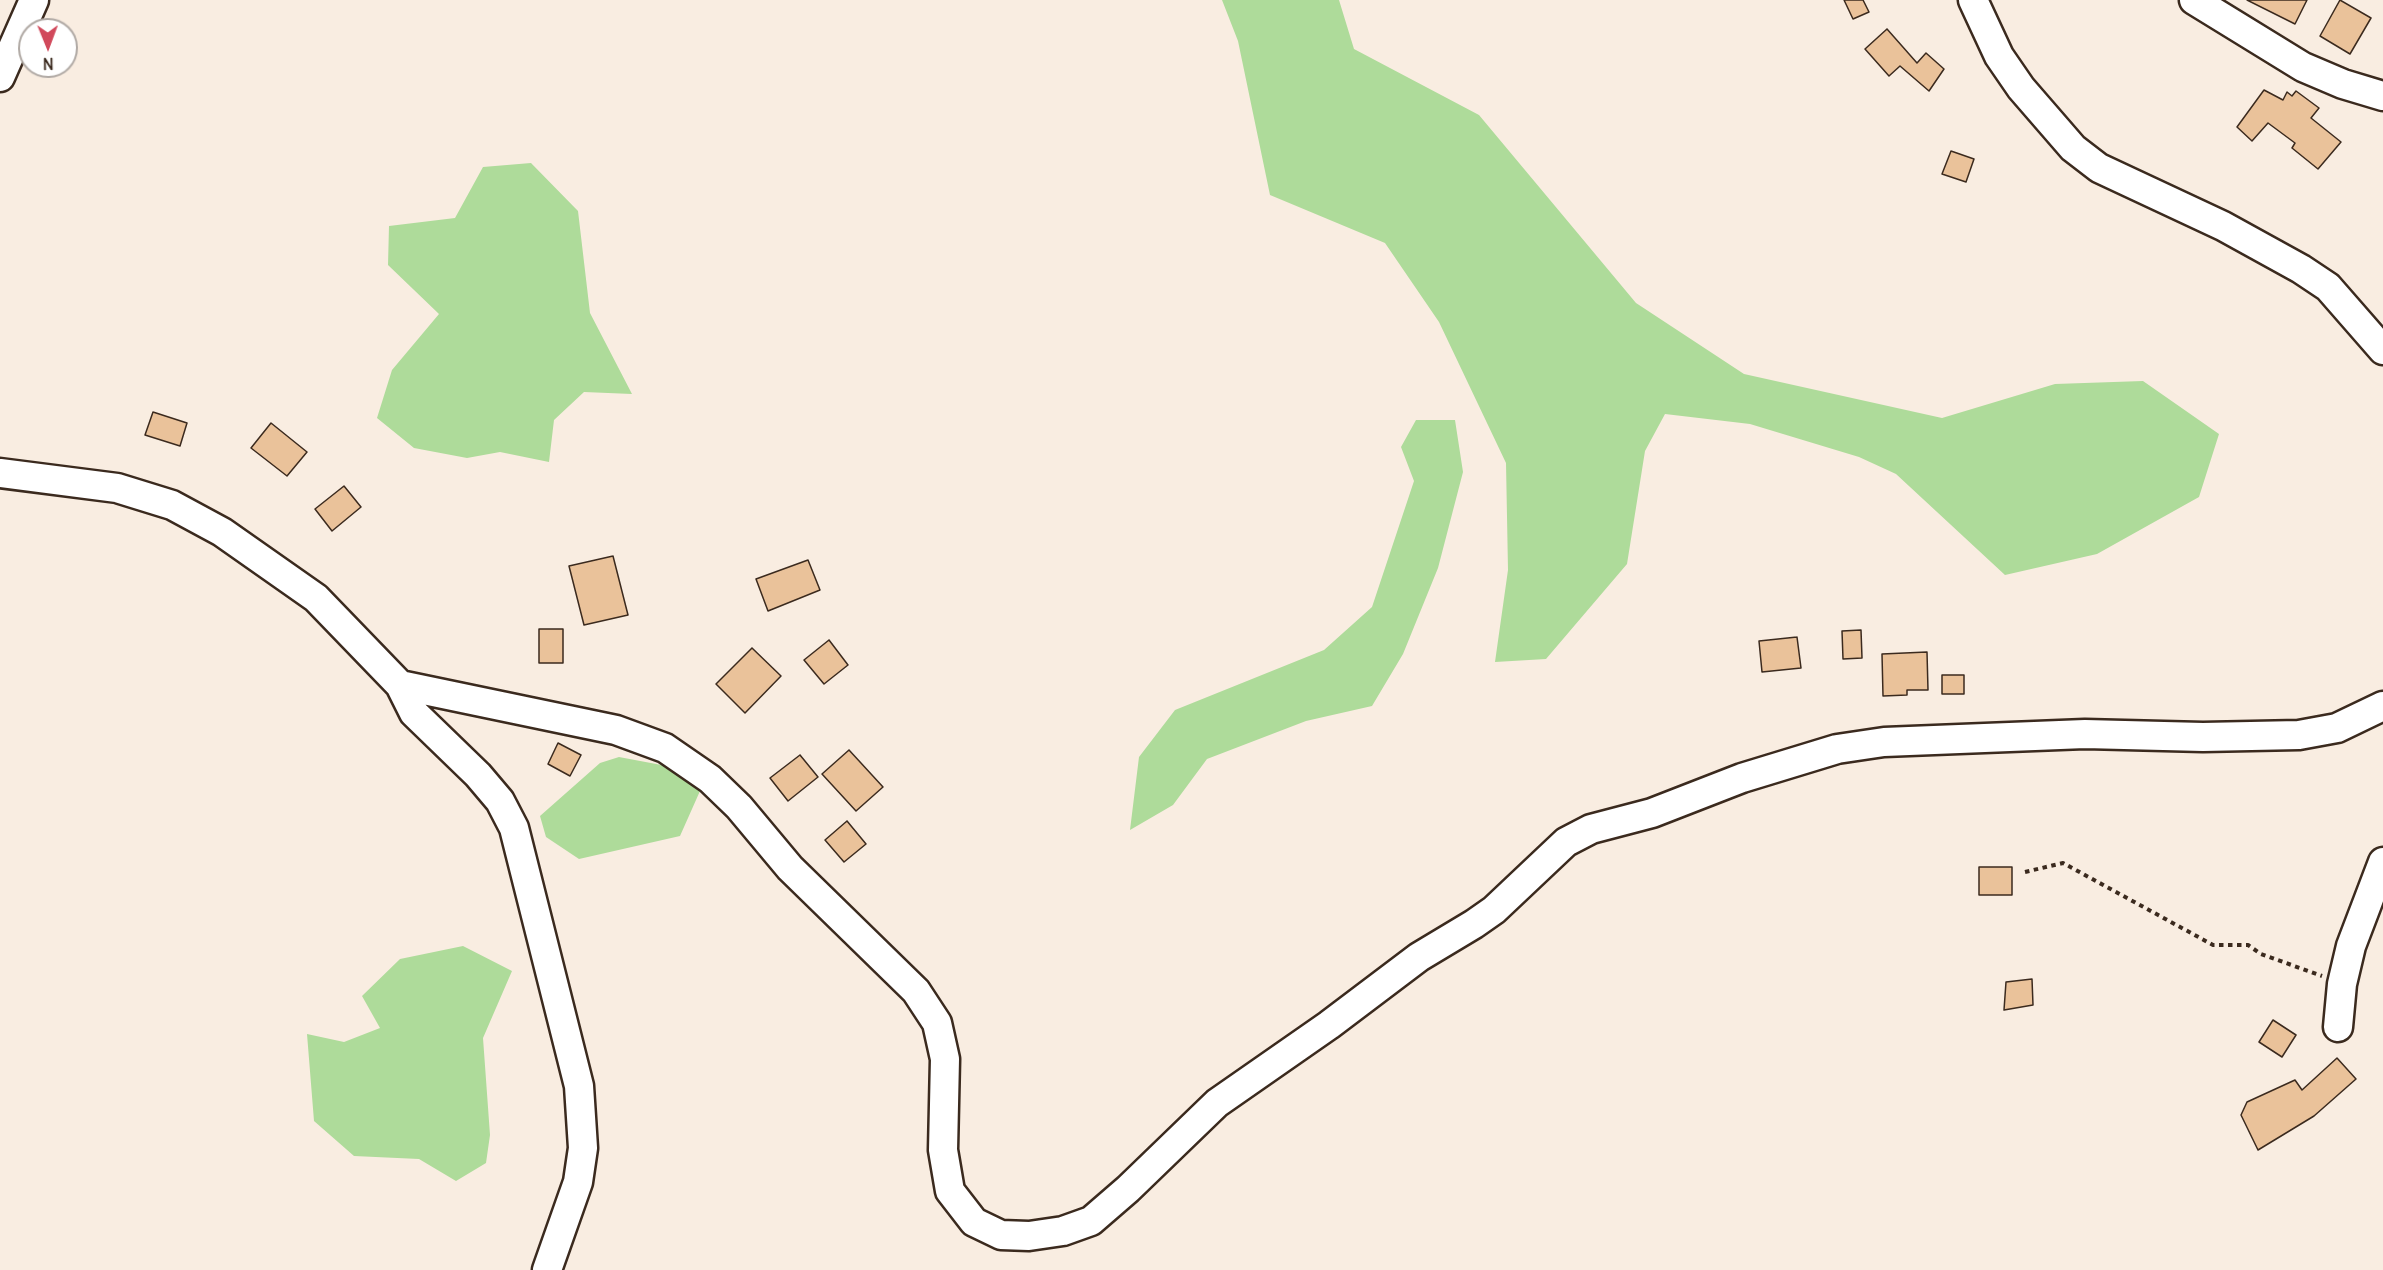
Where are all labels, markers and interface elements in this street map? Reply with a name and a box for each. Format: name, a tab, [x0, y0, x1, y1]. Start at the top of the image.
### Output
north arrow	[18, 18, 78, 78]
text: N	[43, 54, 54, 74]

